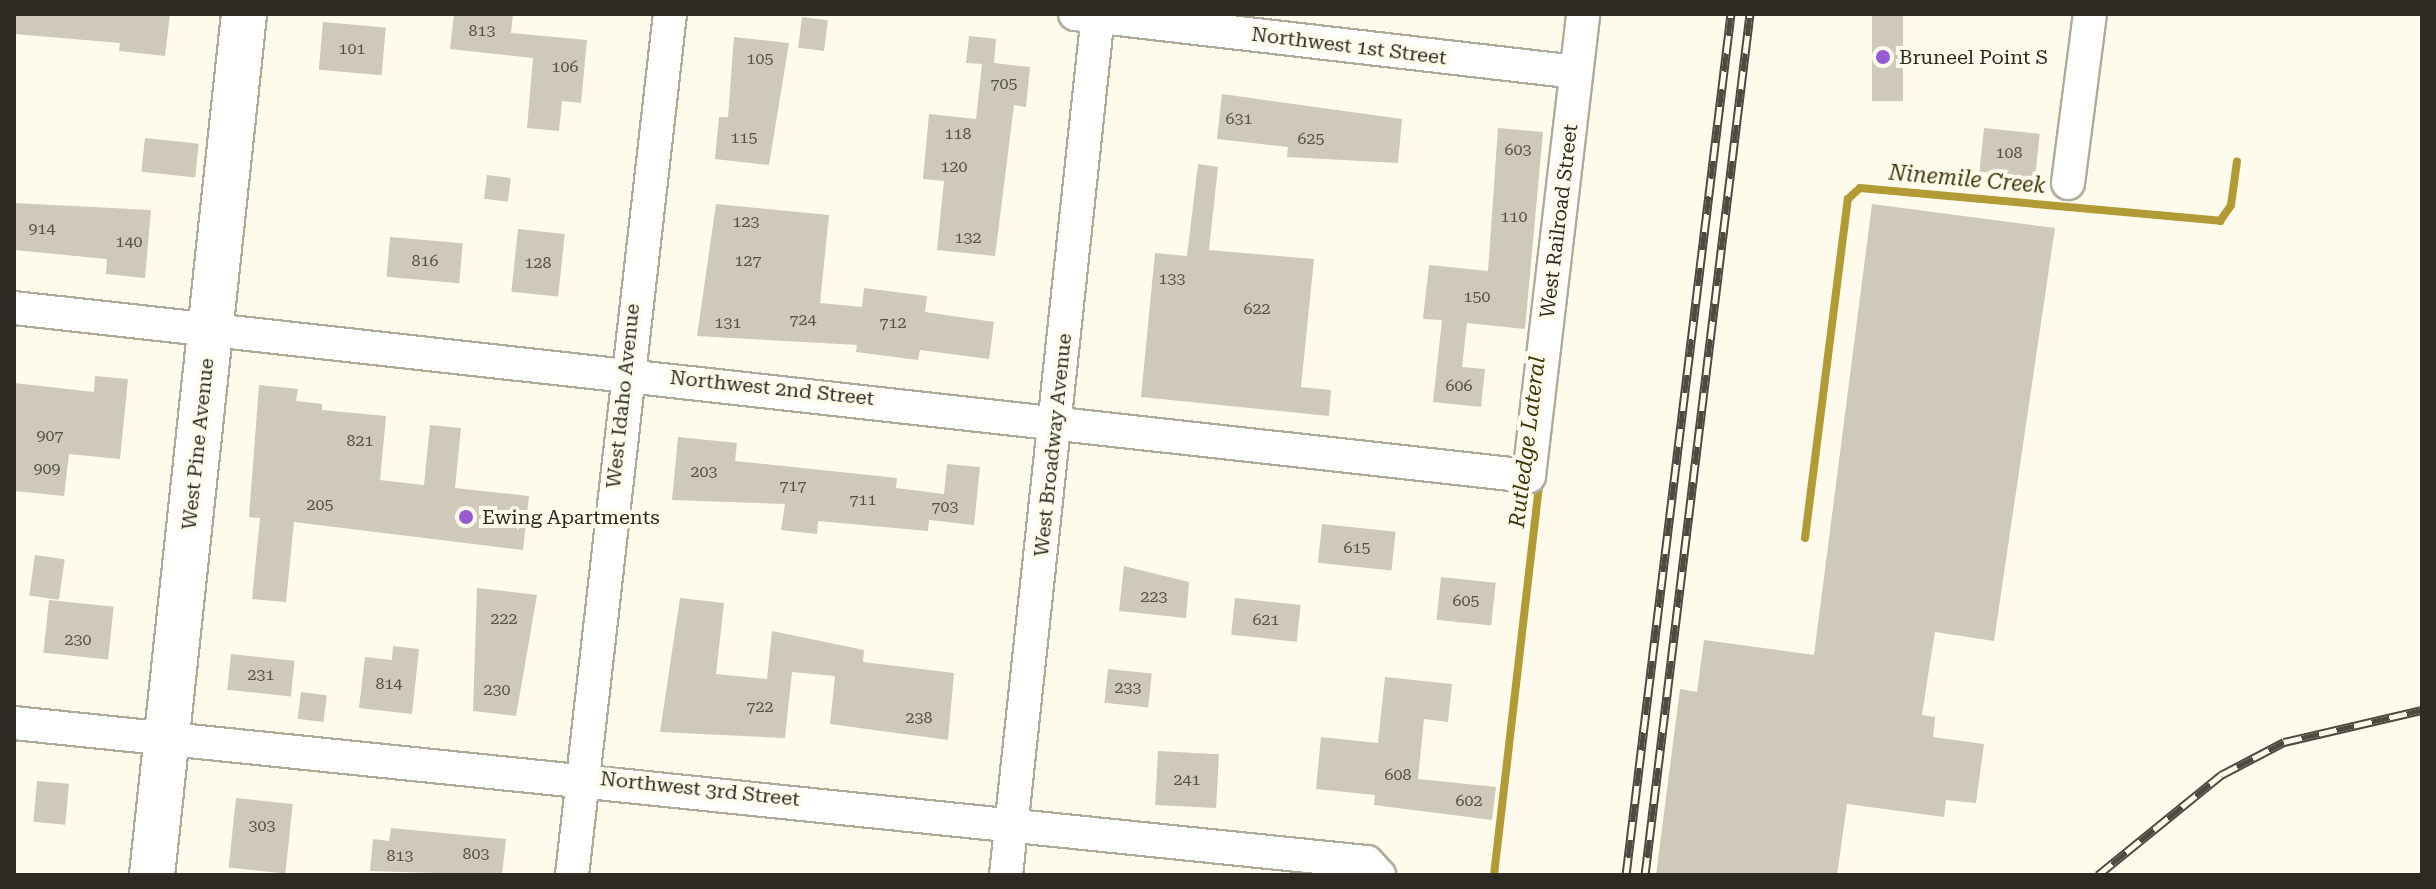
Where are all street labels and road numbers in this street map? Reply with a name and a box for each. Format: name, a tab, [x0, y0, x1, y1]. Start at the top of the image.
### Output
street label: Northwest 1st Street	[1250, 22, 1448, 70]
street label: West Railroad Street	[1535, 122, 1583, 320]
street label: West Idaho Avenue	[601, 303, 645, 489]
street label: West Broadway Avenue	[1029, 332, 1077, 558]
street label: West Pine Avenue	[177, 357, 219, 531]
street label: Northwest 2nd Street	[669, 365, 875, 411]
street label: Northwest 3rd Street	[599, 767, 801, 811]

